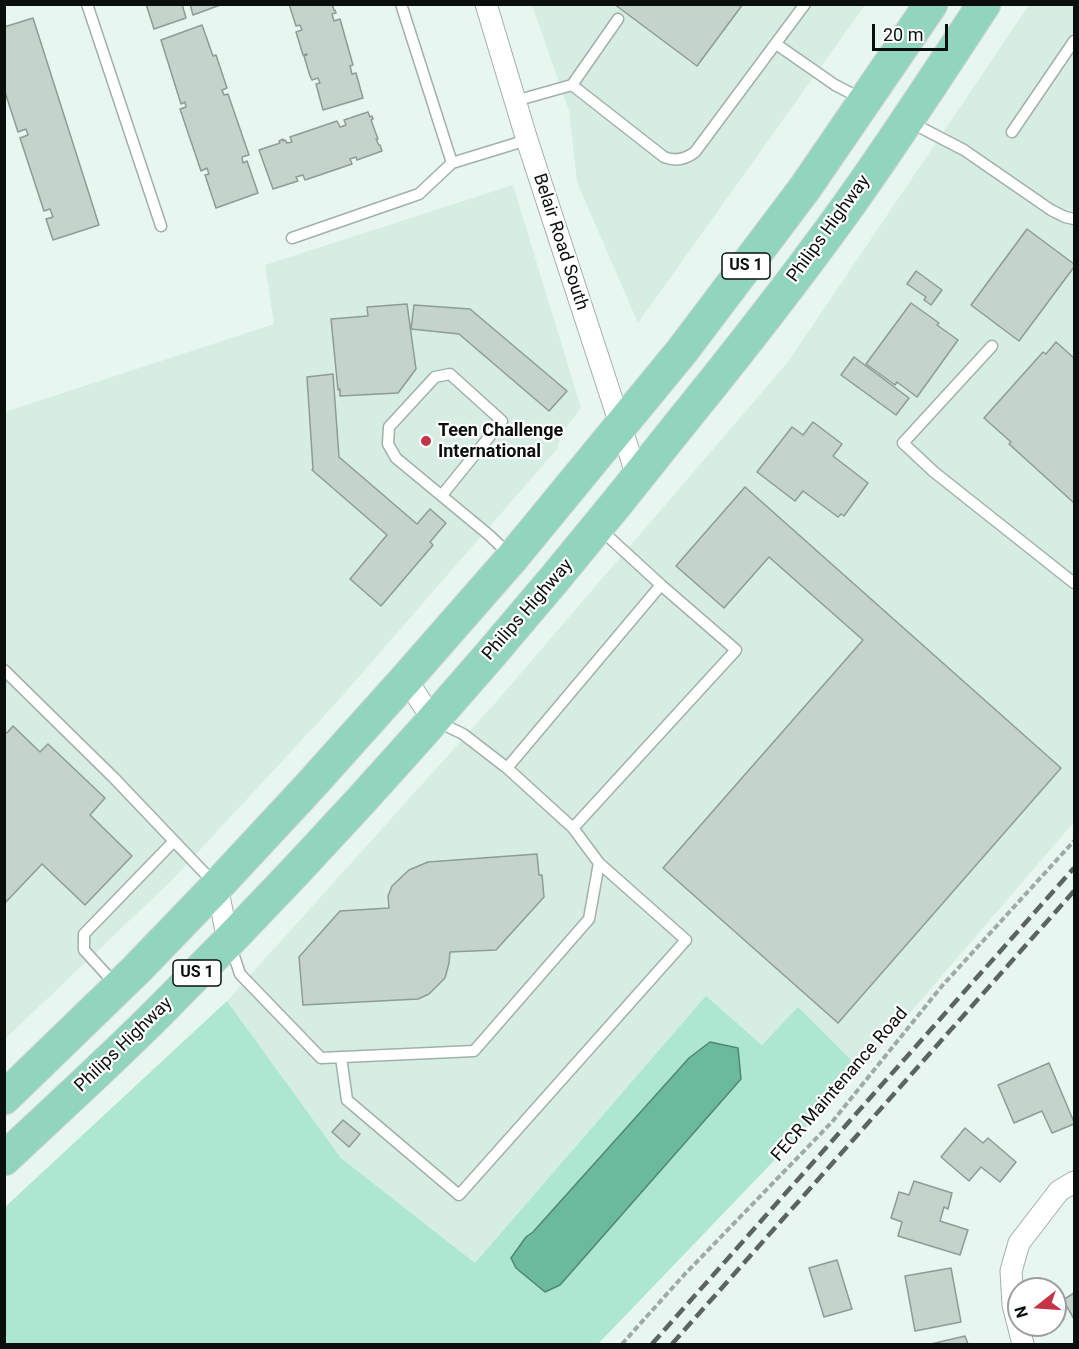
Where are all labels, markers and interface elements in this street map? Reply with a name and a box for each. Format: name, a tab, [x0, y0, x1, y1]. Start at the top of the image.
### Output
scale bar	[875, 12, 952, 50]
text: 20 m	[883, 24, 923, 45]
street label: Belair Road South	[528, 171, 592, 313]
street label: Philips Highway	[783, 171, 875, 287]
road number: US 1	[722, 253, 770, 279]
place label: Teen Challenge International	[438, 420, 563, 462]
marker: Teen Challenge International	[419, 434, 433, 448]
street label: Philips Highway	[478, 555, 578, 665]
road number: US 1	[173, 960, 221, 986]
street label: Philips Highway	[71, 993, 177, 1097]
street label: FECR Maintenance Road	[767, 1004, 913, 1166]
north arrow	[1007, 1277, 1067, 1337]
text: N	[1010, 1304, 1032, 1320]

